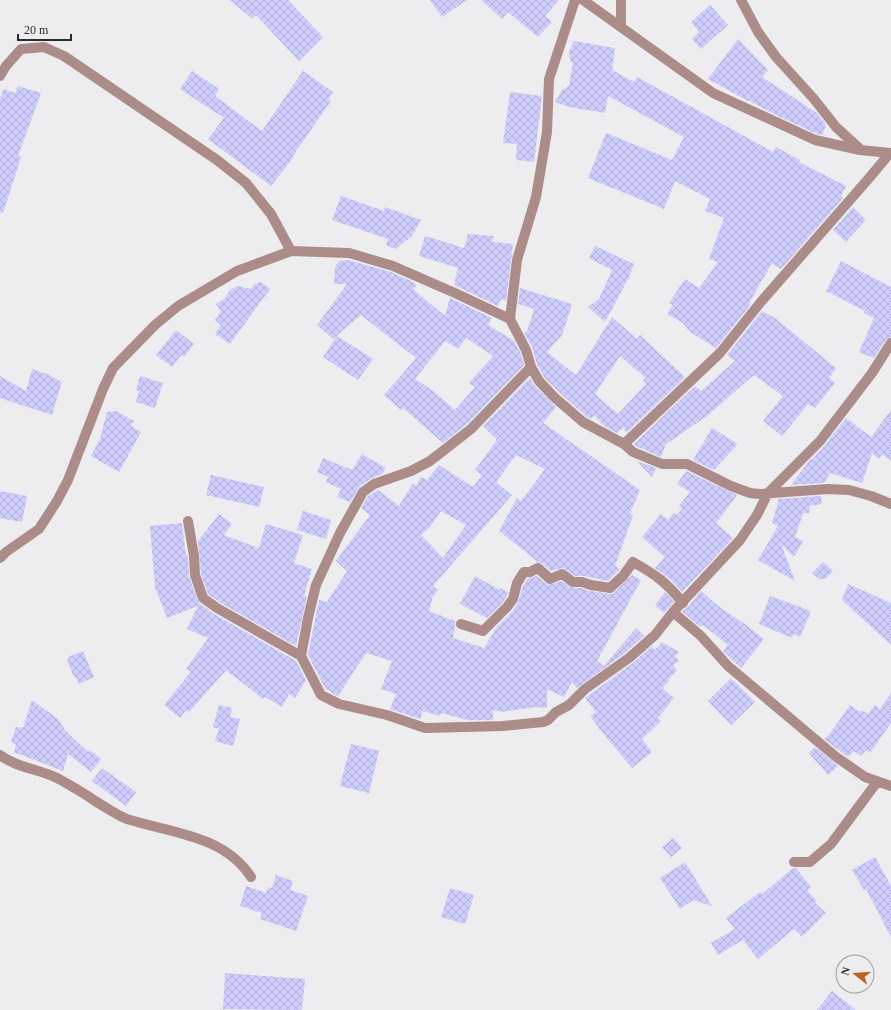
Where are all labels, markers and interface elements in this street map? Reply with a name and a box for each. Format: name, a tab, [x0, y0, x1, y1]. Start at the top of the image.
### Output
scale bar	[18, 16, 71, 42]
text: 20 m	[24, 23, 49, 37]
north arrow	[835, 954, 875, 994]
text: N	[839, 965, 852, 977]

